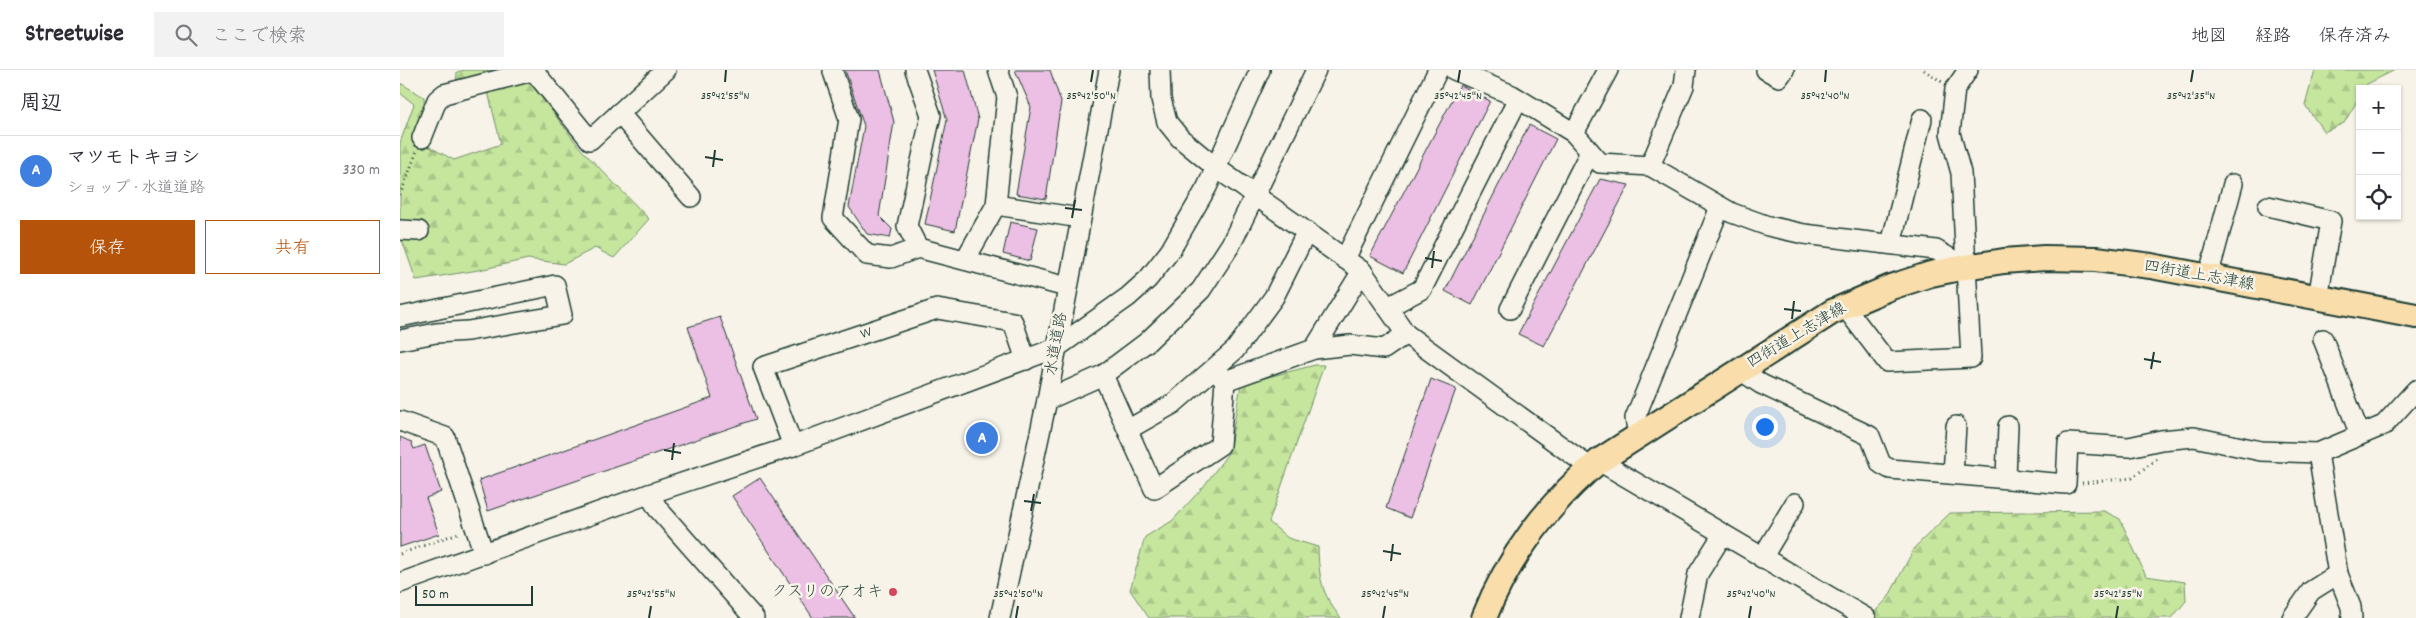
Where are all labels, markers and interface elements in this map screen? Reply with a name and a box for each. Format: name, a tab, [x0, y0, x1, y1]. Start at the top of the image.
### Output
search box	[154, 12, 504, 57]
text: Streetwise	[25, 18, 124, 52]
icon: search	[172, 21, 200, 49]
text: ここで検索	[212, 24, 307, 51]
text: 地図	[2191, 25, 2227, 50]
text: 経路	[2255, 25, 2291, 50]
text: 保存済み	[2319, 25, 2391, 50]
map controls	[2356, 85, 2401, 220]
button: +	[2356, 85, 2401, 130]
text: 35°42'55"N	[701, 88, 749, 105]
text: 35°42'50"N	[1066, 88, 1116, 105]
text: 35°42'45"N	[1434, 88, 1482, 105]
text: 35°42'40"N	[1800, 88, 1850, 105]
text: 35°42'35"N	[2167, 88, 2215, 105]
text: 周辺	[20, 90, 62, 120]
button: −	[2356, 130, 2401, 175]
text: マツモトキヨシ	[67, 146, 200, 173]
text: A	[32, 159, 40, 182]
text: 330 m	[342, 159, 380, 182]
button: locate	[2356, 175, 2401, 220]
text: ショップ · 水道道路	[67, 177, 205, 200]
button: 保存	[20, 220, 195, 274]
button: 共有	[205, 220, 380, 274]
street label: 四街道上志津線	[2142, 255, 2256, 297]
street label: 四街道上志津線	[1743, 297, 1851, 375]
street label: 水道道路	[1040, 310, 1074, 378]
street label: ｗ	[855, 320, 877, 346]
your location	[1752, 414, 1778, 440]
pin: A	[966, 419, 998, 457]
place label: クスリのアオキ	[771, 581, 883, 604]
scale bar	[415, 583, 532, 606]
text: 50 m	[422, 585, 449, 605]
text: 35°42'55"N	[627, 586, 675, 603]
marker: クスリのアオキ	[887, 586, 899, 598]
text: 35°42'50"N	[993, 586, 1043, 603]
text: 35°42'45"N	[1361, 586, 1409, 603]
text: 35°42'40"N	[1726, 586, 1776, 603]
text: 35°42'35"N	[2094, 586, 2142, 603]

